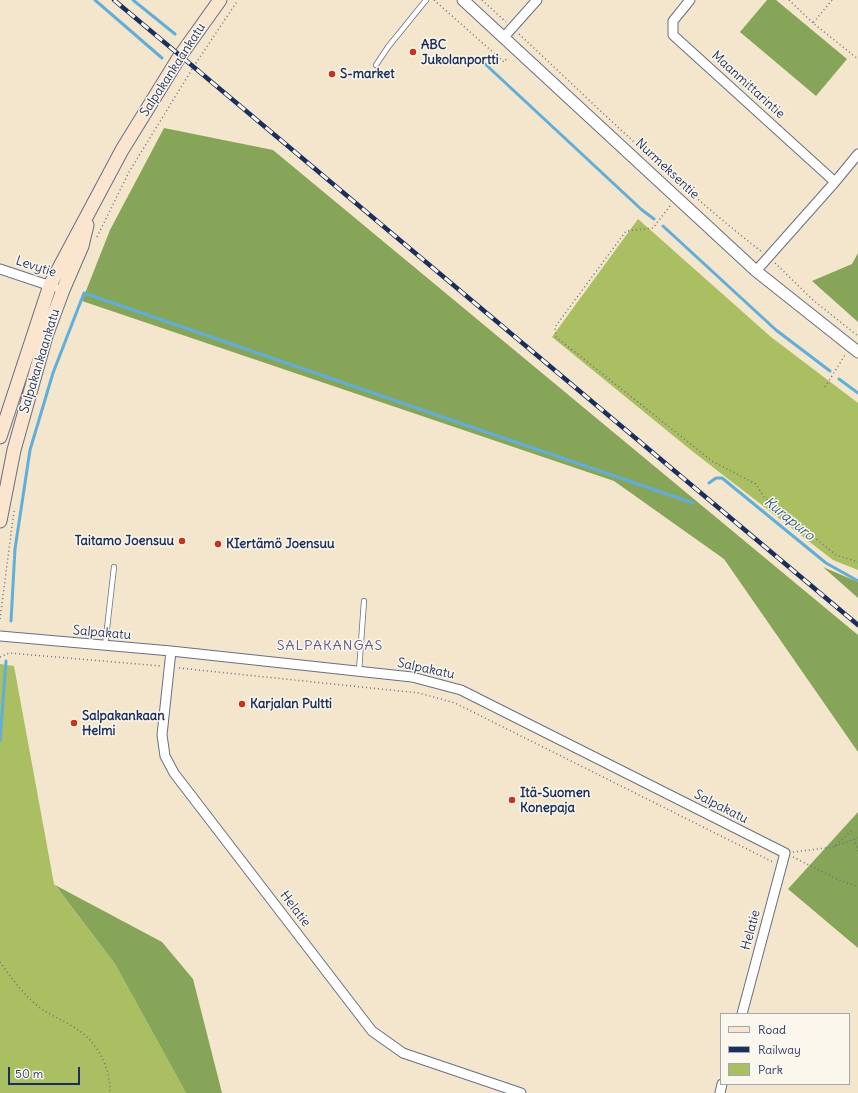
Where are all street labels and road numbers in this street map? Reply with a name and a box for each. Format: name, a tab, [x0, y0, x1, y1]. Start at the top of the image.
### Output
street label: Salpakankaankatu	[137, 20, 209, 120]
street label: Maanmittarintie	[708, 48, 788, 122]
street label: Nurmeksentie	[632, 136, 702, 202]
street label: Levytie	[14, 253, 58, 281]
street label: Salpakankaankatu	[17, 307, 63, 415]
street label: Salpakatu	[72, 623, 132, 643]
street label: Salpakatu	[396, 655, 456, 683]
street label: Salpakatu	[691, 787, 751, 827]
street label: Helatie	[276, 888, 314, 930]
street label: Helatie	[738, 908, 764, 952]

